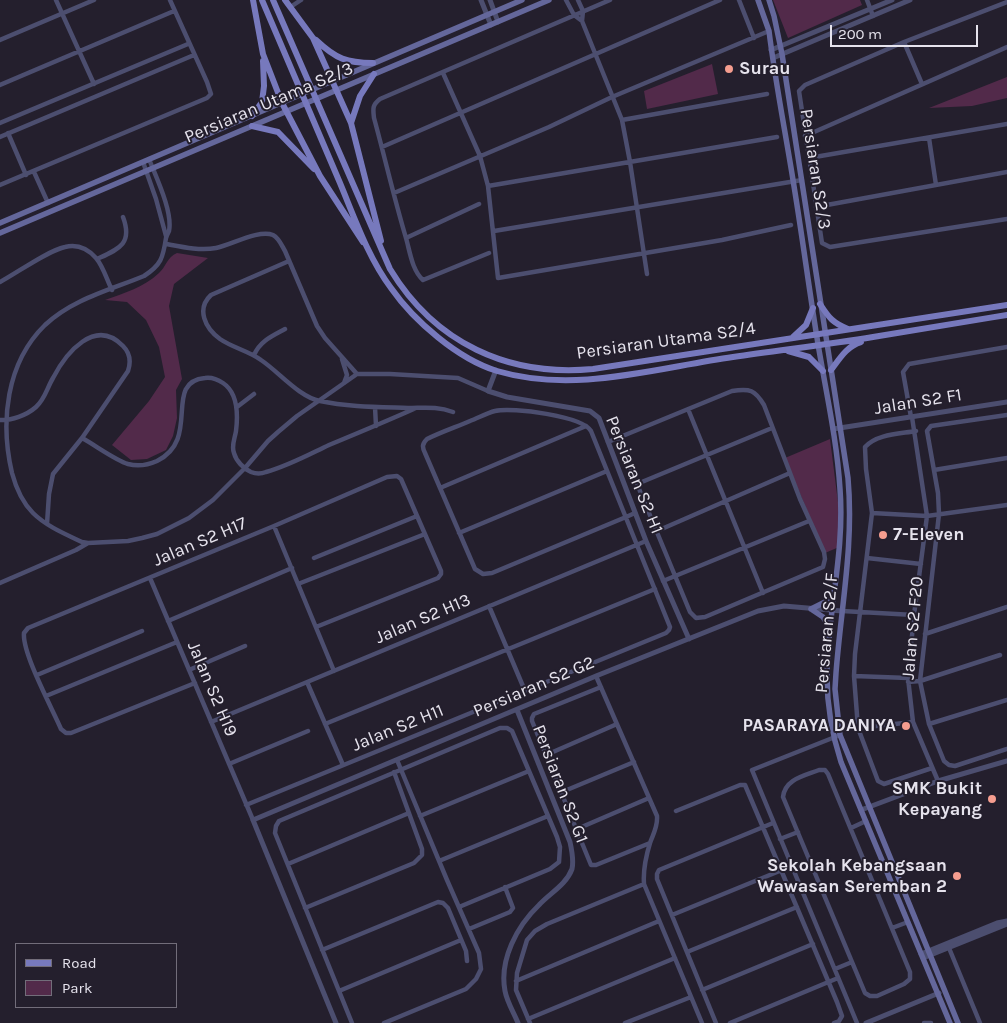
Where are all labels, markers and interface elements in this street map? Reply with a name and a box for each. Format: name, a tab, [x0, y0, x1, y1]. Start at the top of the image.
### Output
scale bar	[832, 15, 980, 47]
text: 200 m	[838, 25, 882, 43]
street label: Persiaran Utama S2/3	[181, 58, 357, 148]
place label: Surau	[739, 58, 791, 80]
marker: Surau	[723, 63, 735, 75]
street label: Persiaran S2/3	[795, 107, 835, 231]
street label: Persiaran Utama S2/4	[575, 318, 757, 364]
street label: Jalan S2 F1	[873, 384, 963, 420]
street label: Persiaran S2 H1	[600, 413, 668, 537]
street label: Jalan S2 H17	[150, 513, 250, 571]
place label: 7-Eleven	[893, 524, 964, 546]
marker: 7-Eleven	[877, 529, 889, 541]
street label: Persiaran S2/F	[811, 572, 843, 694]
street label: Jalan S2 F20	[898, 576, 928, 680]
street label: Jalan S2 H13	[372, 589, 474, 649]
street label: Jalan S2 H19	[182, 638, 242, 740]
street label: Persiaran S2 G2	[470, 652, 598, 722]
street label: Jalan S2 H11	[349, 700, 447, 756]
place label: PASARAYA DANIYA	[743, 715, 896, 737]
marker: PASARAYA DANIYA	[900, 720, 912, 732]
street label: Persiaran S2 G1	[527, 722, 593, 846]
place label: SMK Bukit Kepayang	[892, 778, 982, 821]
marker: SMK Bukit Kepayang	[986, 793, 998, 805]
place label: Sekolah Kebangsaan Wawasan Seremban 2	[757, 855, 947, 898]
marker: Sekolah Kebangsaan Wawasan Seremban 2	[951, 870, 963, 882]
legend	[15, 943, 178, 1008]
text: Road	[62, 954, 97, 972]
text: Park	[62, 979, 92, 997]

